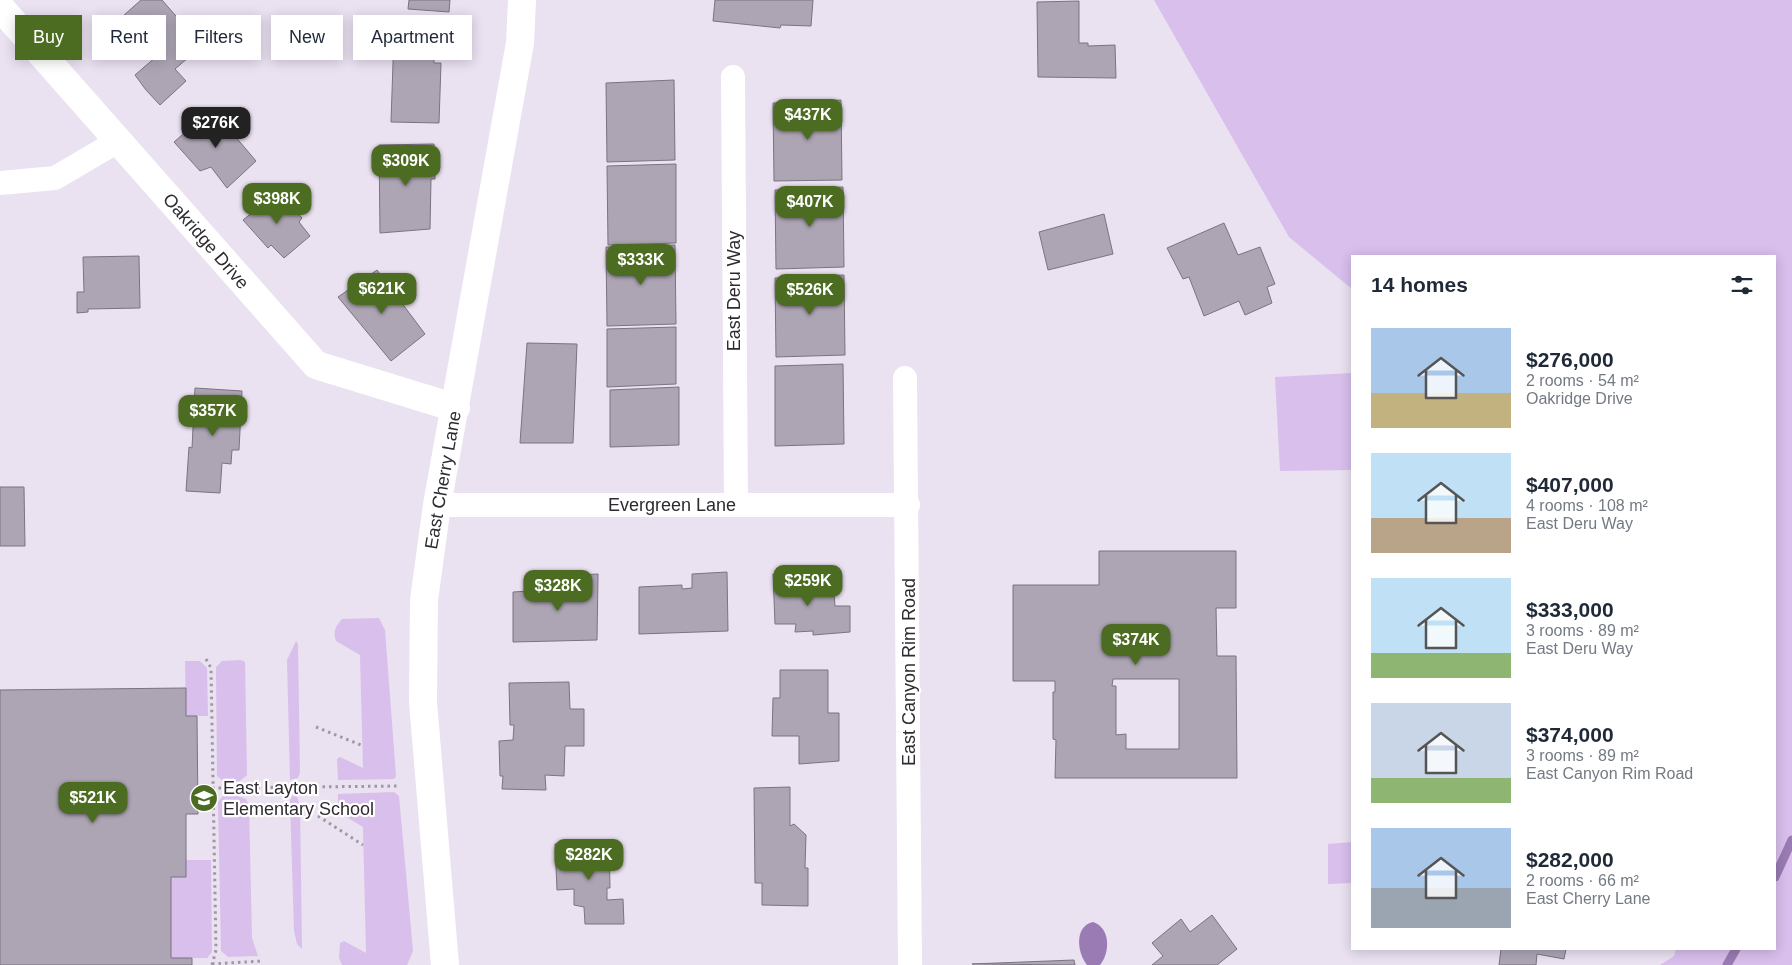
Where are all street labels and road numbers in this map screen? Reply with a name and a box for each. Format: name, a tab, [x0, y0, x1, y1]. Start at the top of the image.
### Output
street label: Oakridge Drive	[159, 189, 253, 293]
street label: East Deru Way	[724, 231, 744, 351]
street label: East Cherry Lane	[421, 409, 465, 551]
street label: Evergreen Lane	[608, 495, 736, 515]
street label: East Canyon Rim Road	[899, 578, 919, 766]

